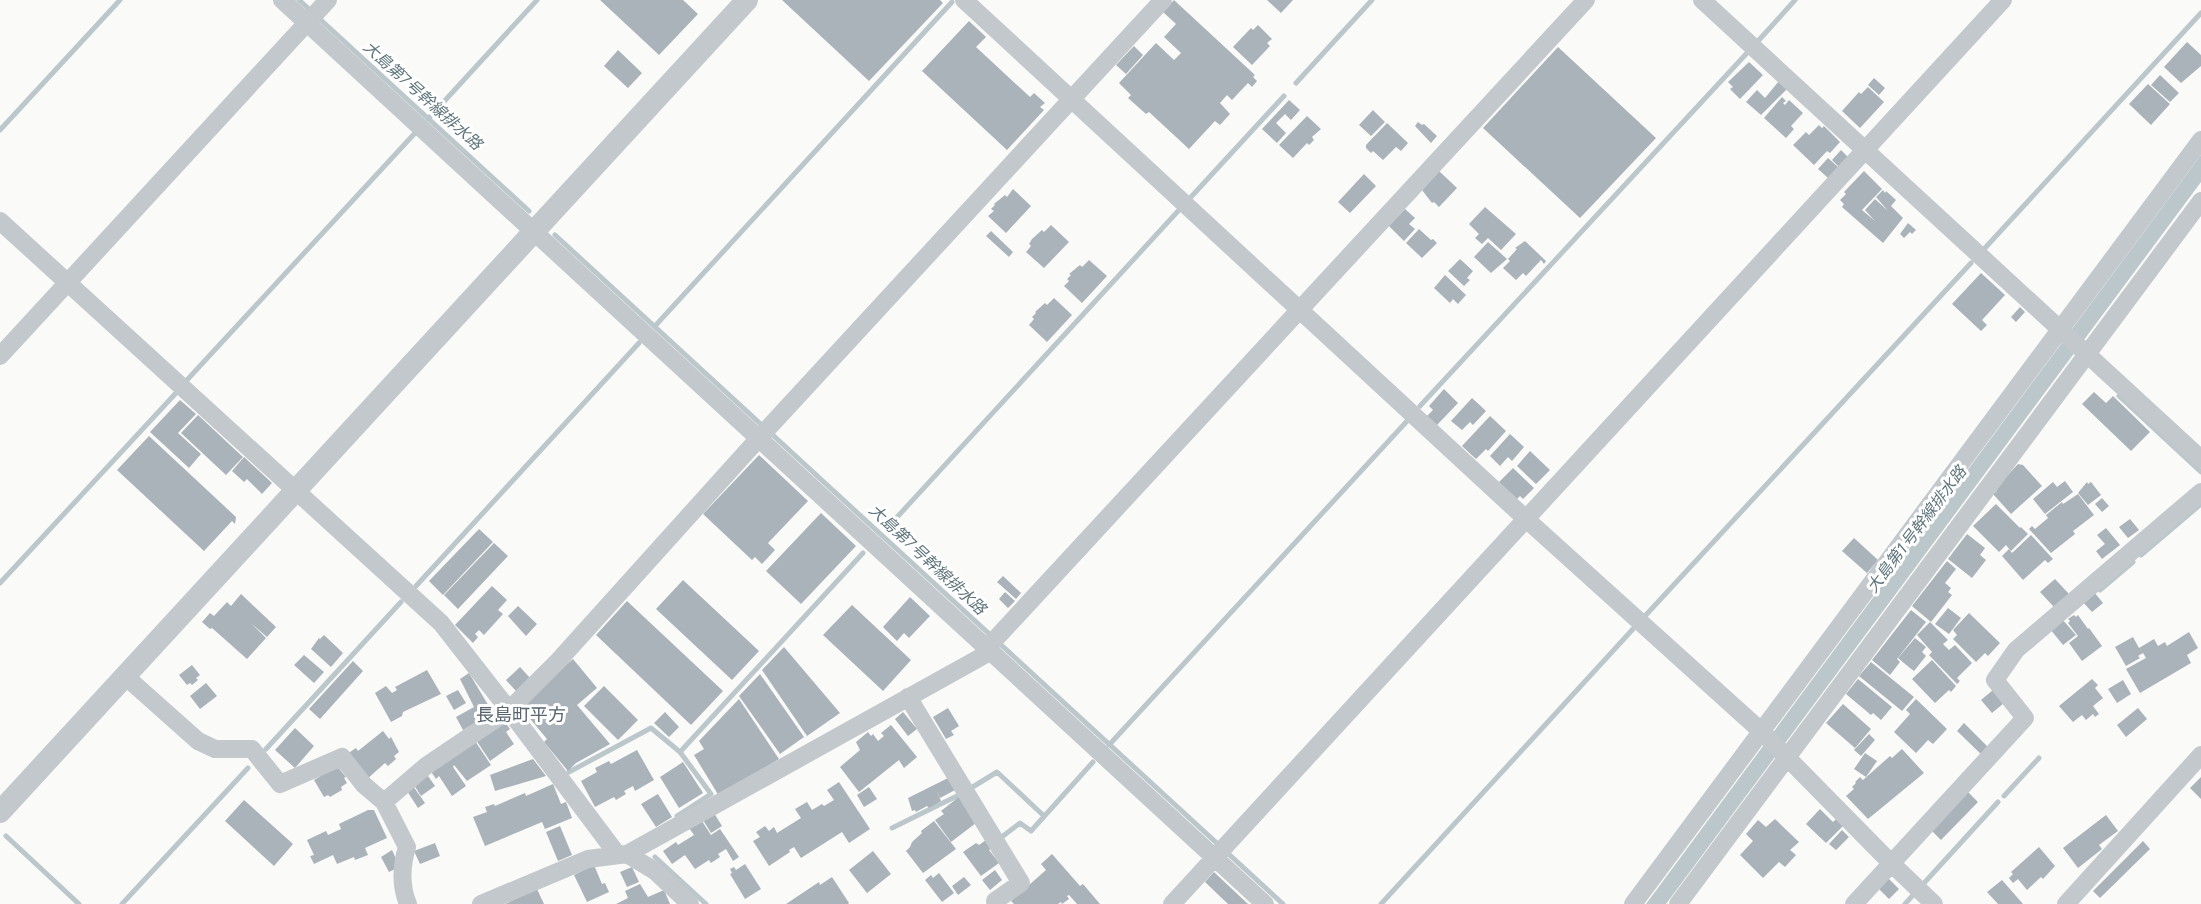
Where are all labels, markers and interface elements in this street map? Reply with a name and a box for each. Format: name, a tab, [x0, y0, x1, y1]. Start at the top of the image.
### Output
water label: 大島第7号幹線排水路	[359, 36, 489, 156]
water label: 大島第1号幹線排水路	[1861, 460, 1972, 597]
water label: 大島第7号幹線排水路	[865, 499, 993, 621]
district label: 長島町平方	[476, 702, 566, 726]

